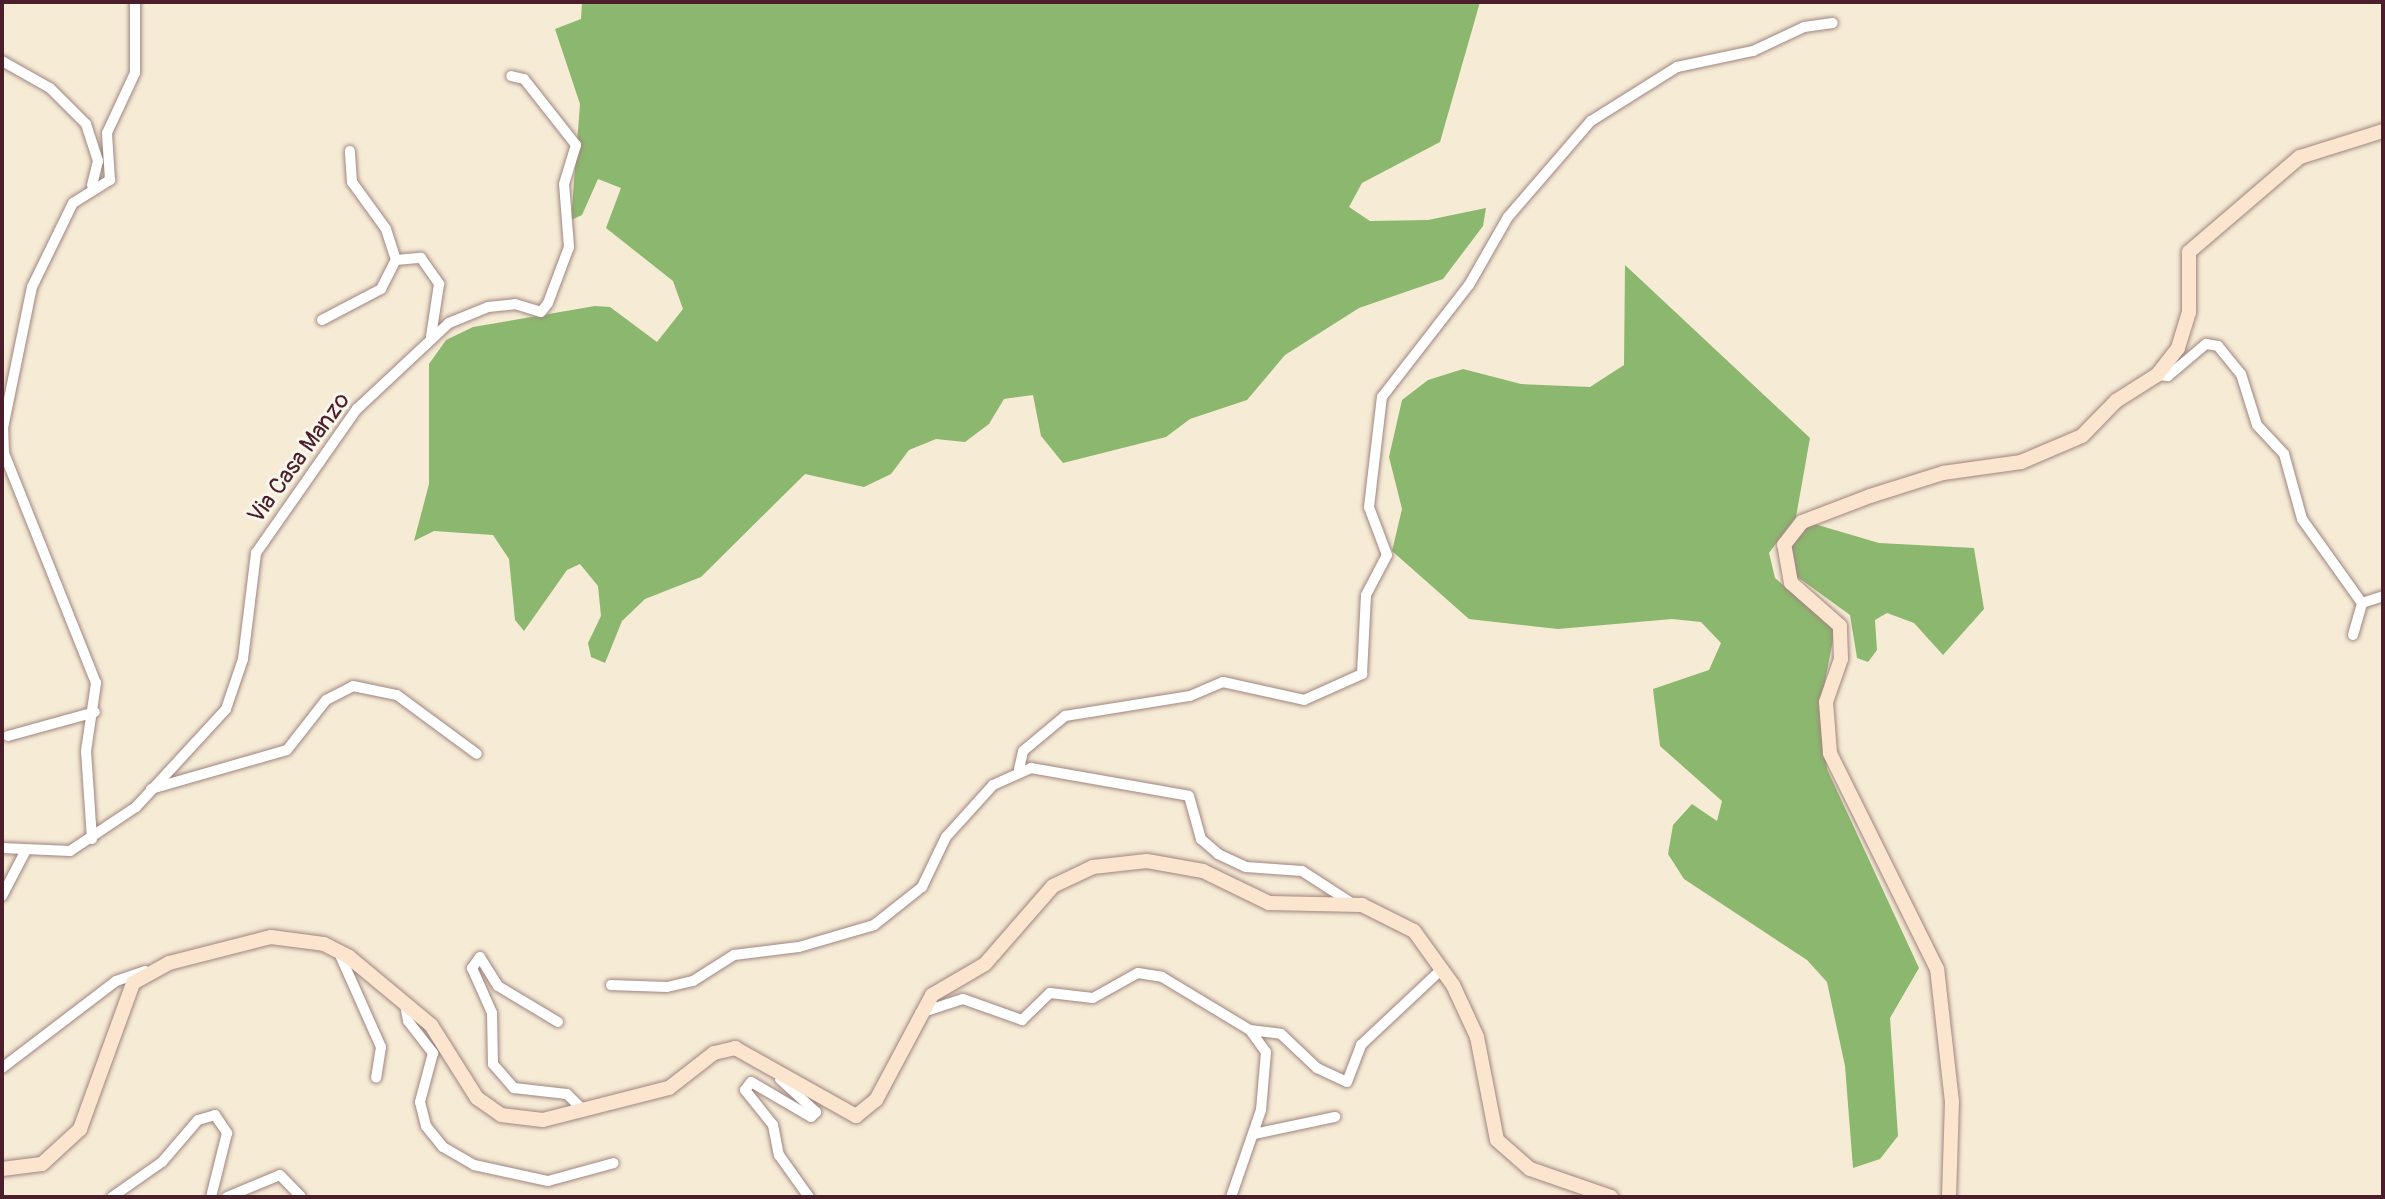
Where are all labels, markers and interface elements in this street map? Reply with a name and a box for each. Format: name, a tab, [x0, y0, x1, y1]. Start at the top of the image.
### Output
street label: Via Casa Manzo	[242, 387, 356, 529]

